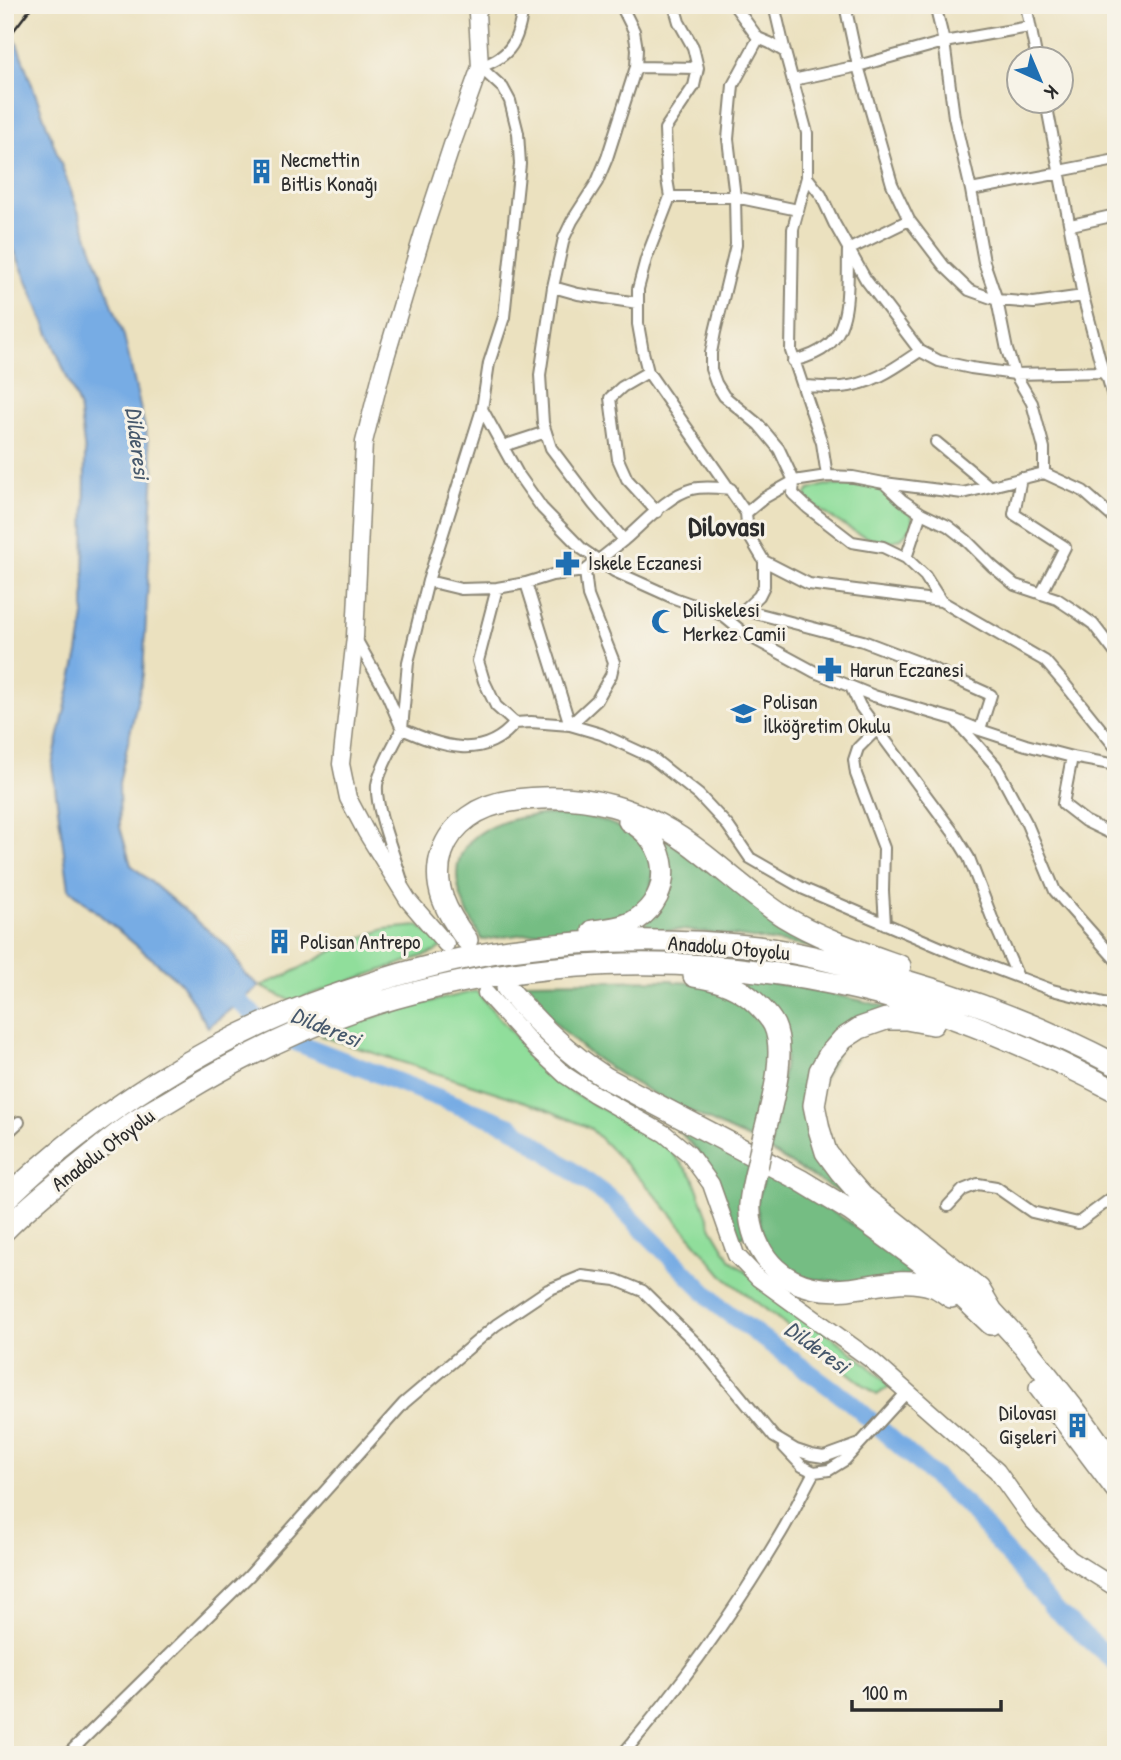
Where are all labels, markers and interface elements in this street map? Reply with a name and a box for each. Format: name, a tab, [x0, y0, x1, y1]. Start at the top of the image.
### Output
north arrow	[1006, 46, 1076, 116]
text: K	[1039, 79, 1064, 105]
place label: Necmettin Bitlis Konağı	[281, 145, 378, 198]
building icon: Necmettin Bitlis Konağı	[247, 158, 275, 186]
water label: Dilderesi	[119, 405, 159, 483]
district label: Dilovası	[688, 507, 766, 545]
place label: İskele Eczanesi	[588, 548, 702, 577]
pharmacy icon: İskele Eczanesi	[554, 549, 582, 577]
place label: Diliskelesi Merkez Camii	[683, 595, 786, 648]
mosque icon: Diliskelesi Merkez Camii	[649, 608, 677, 636]
place label: Harun Eczanesi	[850, 655, 964, 684]
pharmacy icon: Harun Eczanesi	[816, 656, 844, 684]
place label: Polisan İlköğretim Okulu	[763, 687, 891, 740]
school or university icon: Polisan İlköğretim Okulu	[729, 700, 757, 728]
place label: Polisan Antrepo	[300, 927, 420, 956]
building icon: Polisan Antrepo	[266, 928, 294, 956]
street label: Anadolu Otoyolu	[667, 928, 792, 967]
water label: Dilderesi	[287, 999, 367, 1055]
street label: Anadolu Otoyolu	[45, 1101, 161, 1198]
water label: Dilderesi	[779, 1313, 857, 1381]
place label: Dilovası Gişeleri	[999, 1398, 1057, 1451]
building icon: Dilovası Gişeleri	[1063, 1411, 1091, 1439]
scale bar	[852, 1669, 1000, 1713]
text: 100 m	[862, 1678, 908, 1707]

